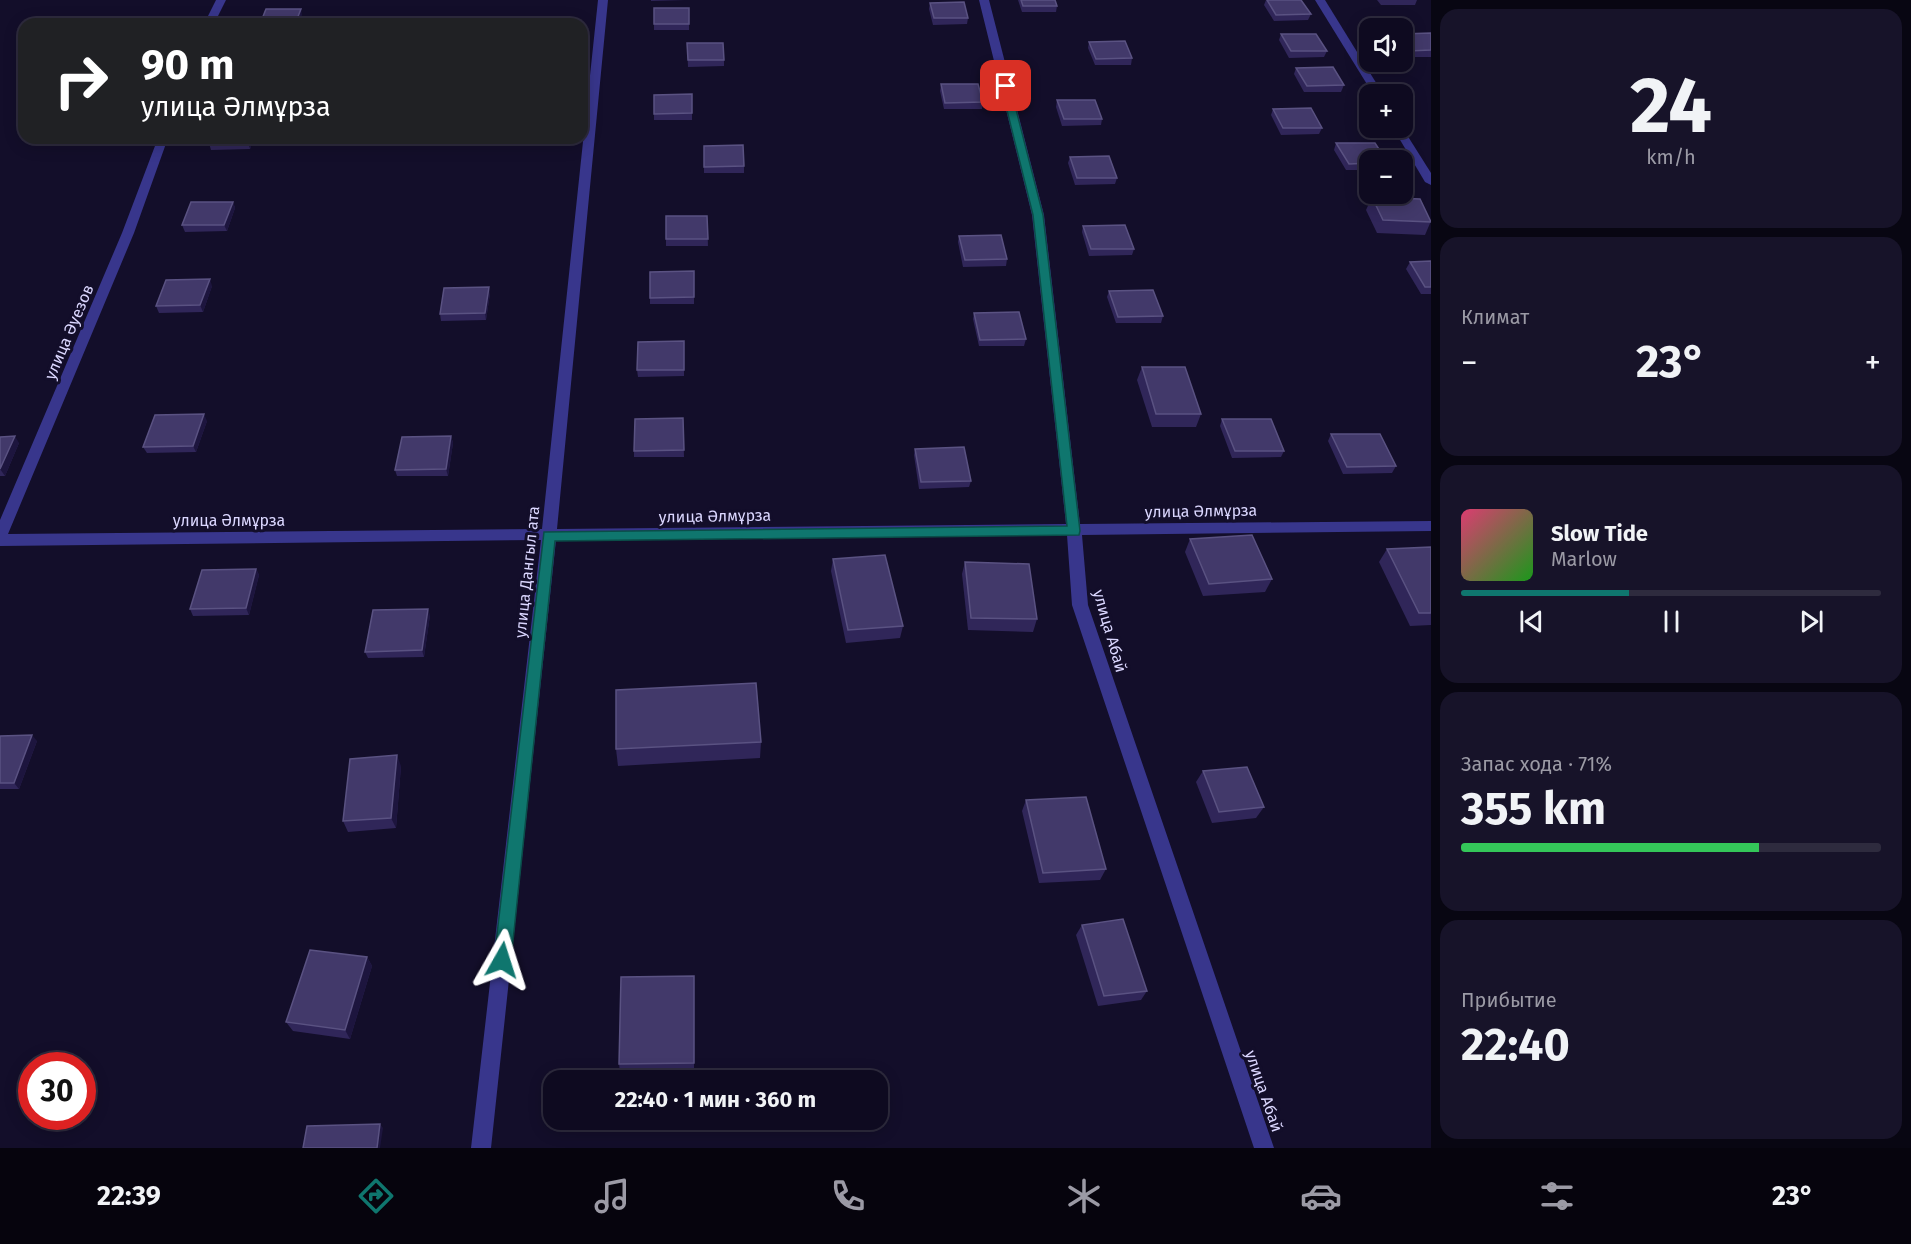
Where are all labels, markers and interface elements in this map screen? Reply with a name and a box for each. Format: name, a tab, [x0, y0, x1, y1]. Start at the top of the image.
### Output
map controls	[1359, 18, 1413, 204]
button: sound	[1359, 18, 1413, 72]
text: 90 m	[141, 40, 235, 90]
icon: right	[42, 42, 120, 120]
text: 24	[1630, 59, 1712, 153]
pin	[980, 60, 1031, 111]
icon: arrive	[989, 69, 1022, 102]
button: +	[1359, 84, 1413, 138]
text: улица Әлмұрза	[141, 91, 331, 123]
text: km/h	[1646, 145, 1696, 169]
button: −	[1359, 150, 1413, 204]
street label: улица Әуезов	[40, 282, 98, 382]
text: Климат	[1461, 305, 1529, 329]
text: 23°	[1636, 335, 1706, 389]
text: −	[1461, 343, 1478, 383]
text: +	[1865, 343, 1881, 383]
street label: улица Әлмұрза	[1145, 501, 1257, 521]
street label: улица Дангыл ата	[511, 505, 543, 639]
street label: улица Әлмұрза	[659, 506, 771, 526]
street label: улица Әлмұрза	[173, 511, 285, 530]
text: Slow Tide	[1551, 520, 1648, 547]
text: Marlow	[1551, 547, 1617, 571]
street label: улица Абай	[1089, 587, 1131, 675]
icon: previous	[1515, 605, 1548, 638]
icon: pause	[1655, 605, 1688, 638]
icon: next	[1795, 605, 1828, 638]
text: Запас хода · 71%	[1461, 752, 1612, 776]
text: 355 km	[1461, 782, 1606, 836]
position arrow	[470, 928, 534, 992]
text: Прибытие	[1461, 988, 1557, 1012]
text: 22:40	[1461, 1018, 1570, 1072]
street label: улица Абай	[1241, 1048, 1287, 1134]
speed limit sign: 30	[18, 1052, 96, 1130]
text: 22:40 · 1 мин · 360 m	[615, 1086, 816, 1113]
icon: directions	[355, 1175, 397, 1217]
icon: music	[591, 1175, 633, 1217]
icon: phone	[827, 1175, 869, 1217]
icon: climate	[1063, 1175, 1105, 1217]
icon: car	[1300, 1175, 1342, 1217]
icon: filters	[1536, 1175, 1578, 1217]
text: 22:39	[97, 1180, 161, 1212]
text: 23°	[1772, 1180, 1814, 1212]

